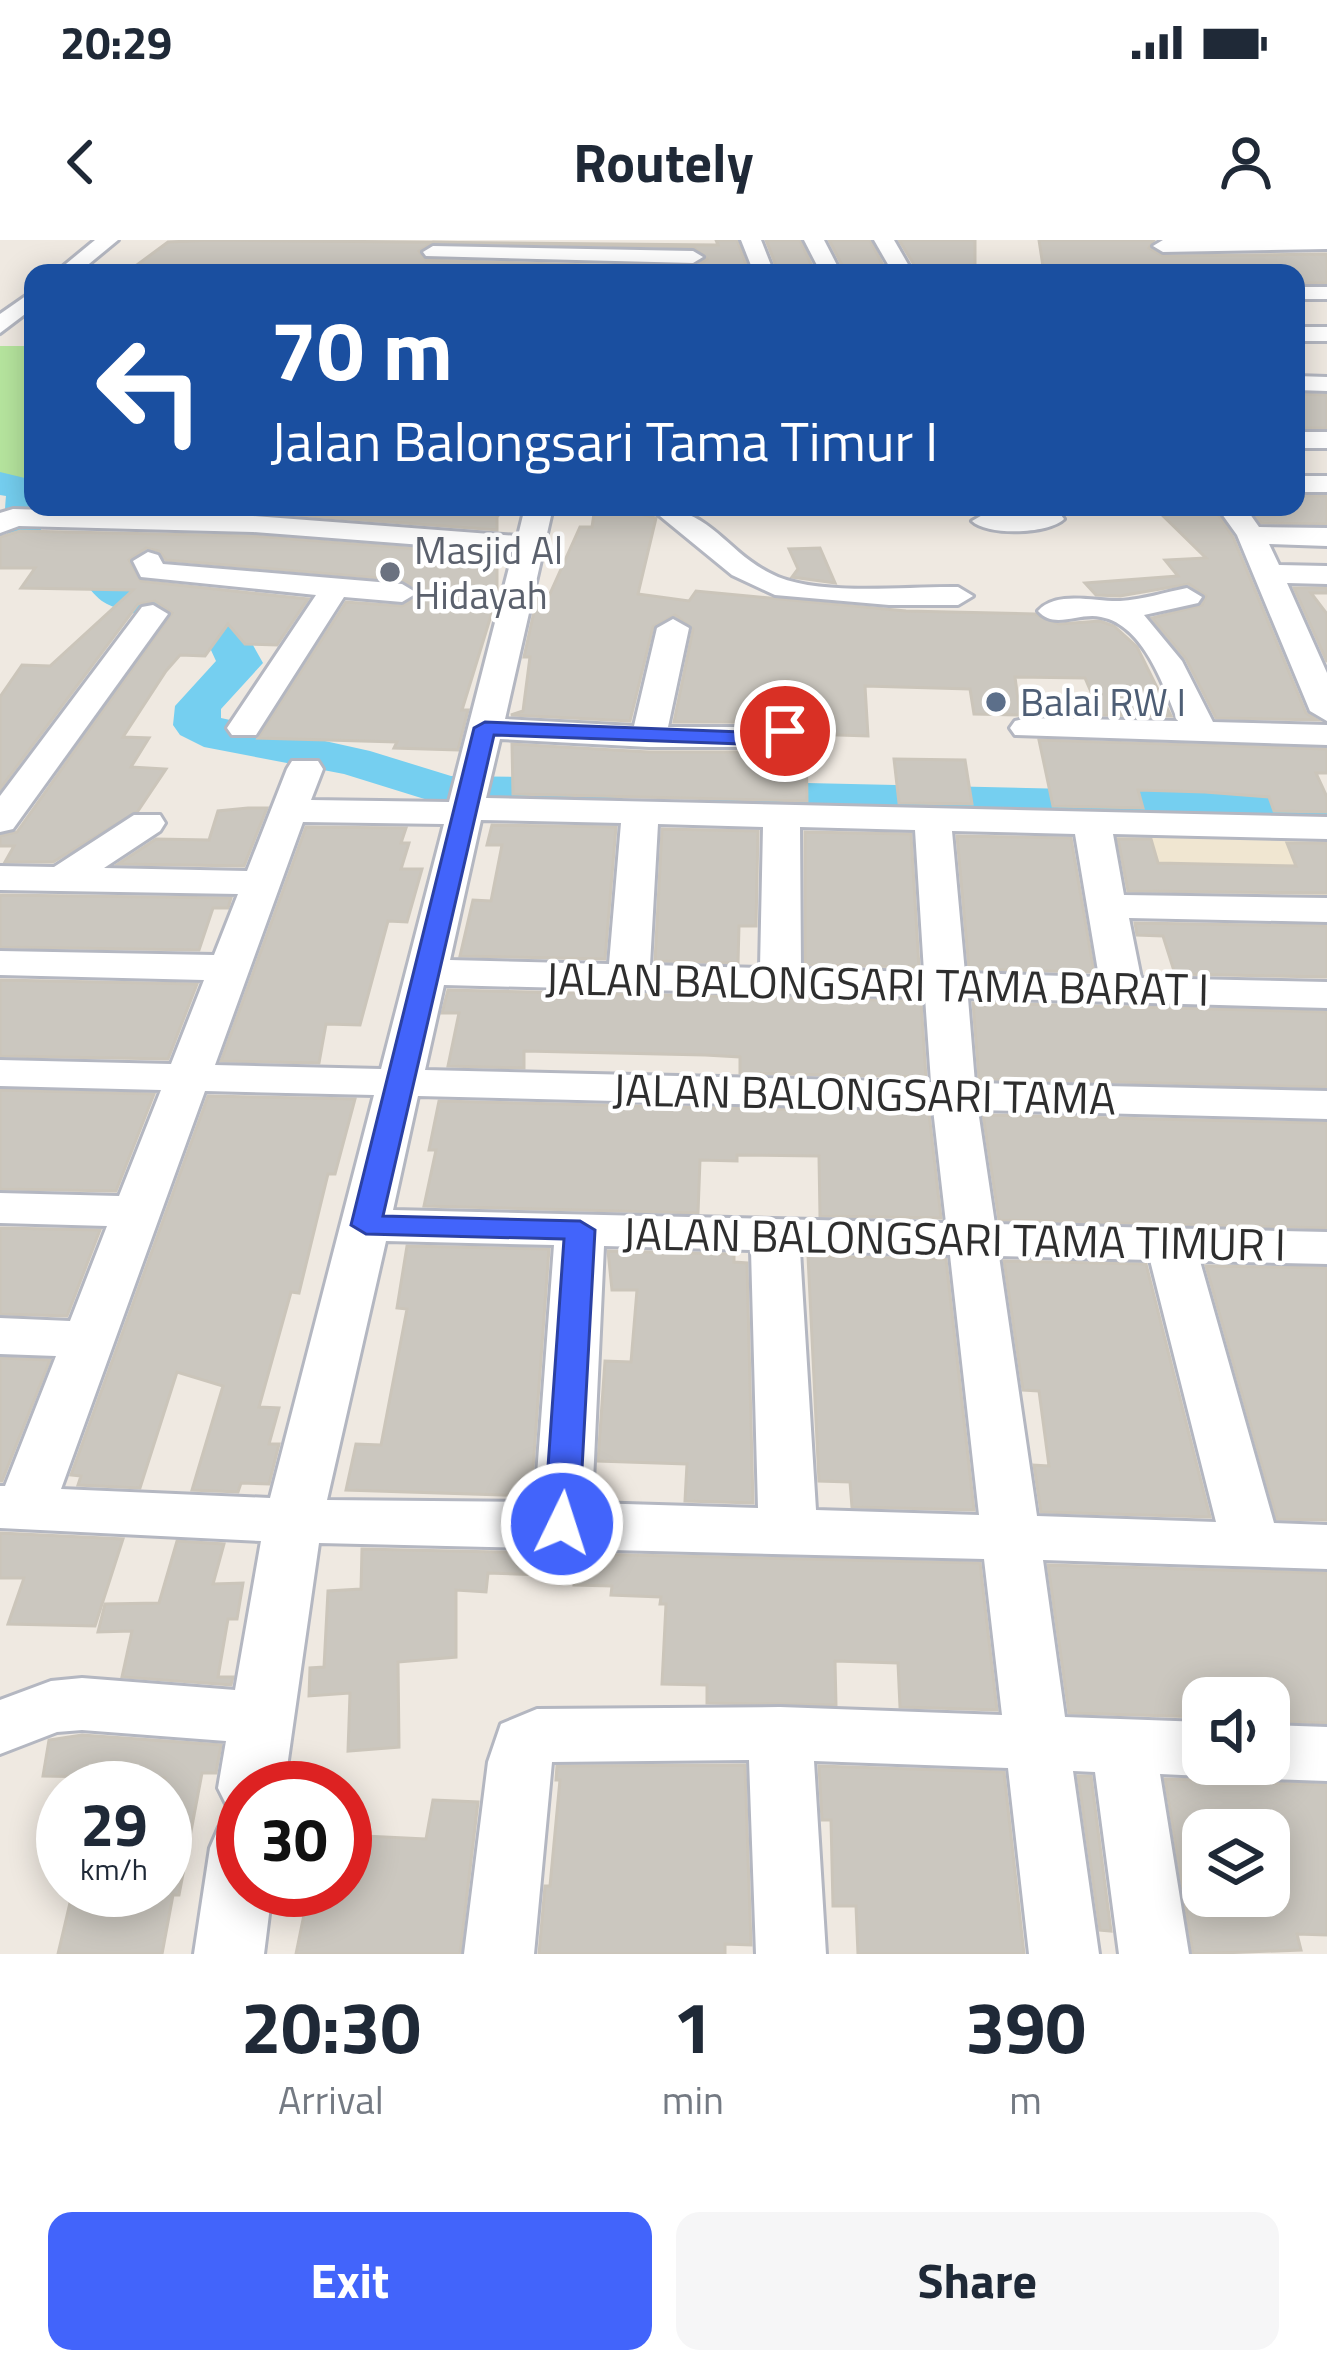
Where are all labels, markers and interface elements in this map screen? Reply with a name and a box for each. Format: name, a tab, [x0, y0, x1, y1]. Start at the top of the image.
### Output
text: 20:29	[60, 8, 172, 76]
text: Routely	[573, 121, 754, 203]
icon: back	[48, 129, 114, 195]
icon: person	[1213, 129, 1279, 195]
text: 70 m	[270, 285, 453, 413]
icon: left	[72, 312, 228, 468]
text: Jalan Balongsari Tama Timur I	[270, 400, 938, 482]
place label: Masjid Al Hidayah	[414, 520, 563, 624]
marker: Masjid Al Hidayah	[377, 559, 403, 585]
place label: Balai RW I	[1020, 672, 1186, 731]
pin	[734, 680, 836, 782]
marker: Balai RW I	[983, 689, 1009, 715]
icon: arrive	[752, 698, 818, 764]
street label: JALAN BALONGSARI TAMA BARAT I	[544, 943, 1210, 1023]
street label: JALAN BALONGSARI TAMA	[612, 1055, 1116, 1131]
street label: JALAN BALONGSARI TAMA TIMUR I	[622, 1198, 1286, 1278]
position arrow	[499, 1461, 625, 1587]
map controls	[1182, 1677, 1290, 1917]
button: sound	[1182, 1677, 1290, 1785]
speed limit sign: 30	[216, 1761, 372, 1917]
text: 29	[80, 1778, 148, 1869]
button: layers	[1182, 1809, 1290, 1917]
text: km/h	[80, 1846, 148, 1892]
text: 20:30	[241, 1971, 421, 2081]
text: 1	[673, 1971, 713, 2081]
text: 390	[965, 1971, 1086, 2081]
text: Arrival	[278, 2070, 384, 2129]
text: min	[662, 2070, 724, 2129]
text: m	[1009, 2070, 1042, 2129]
button: Exit	[48, 2212, 652, 2350]
button: Share	[676, 2212, 1279, 2350]

